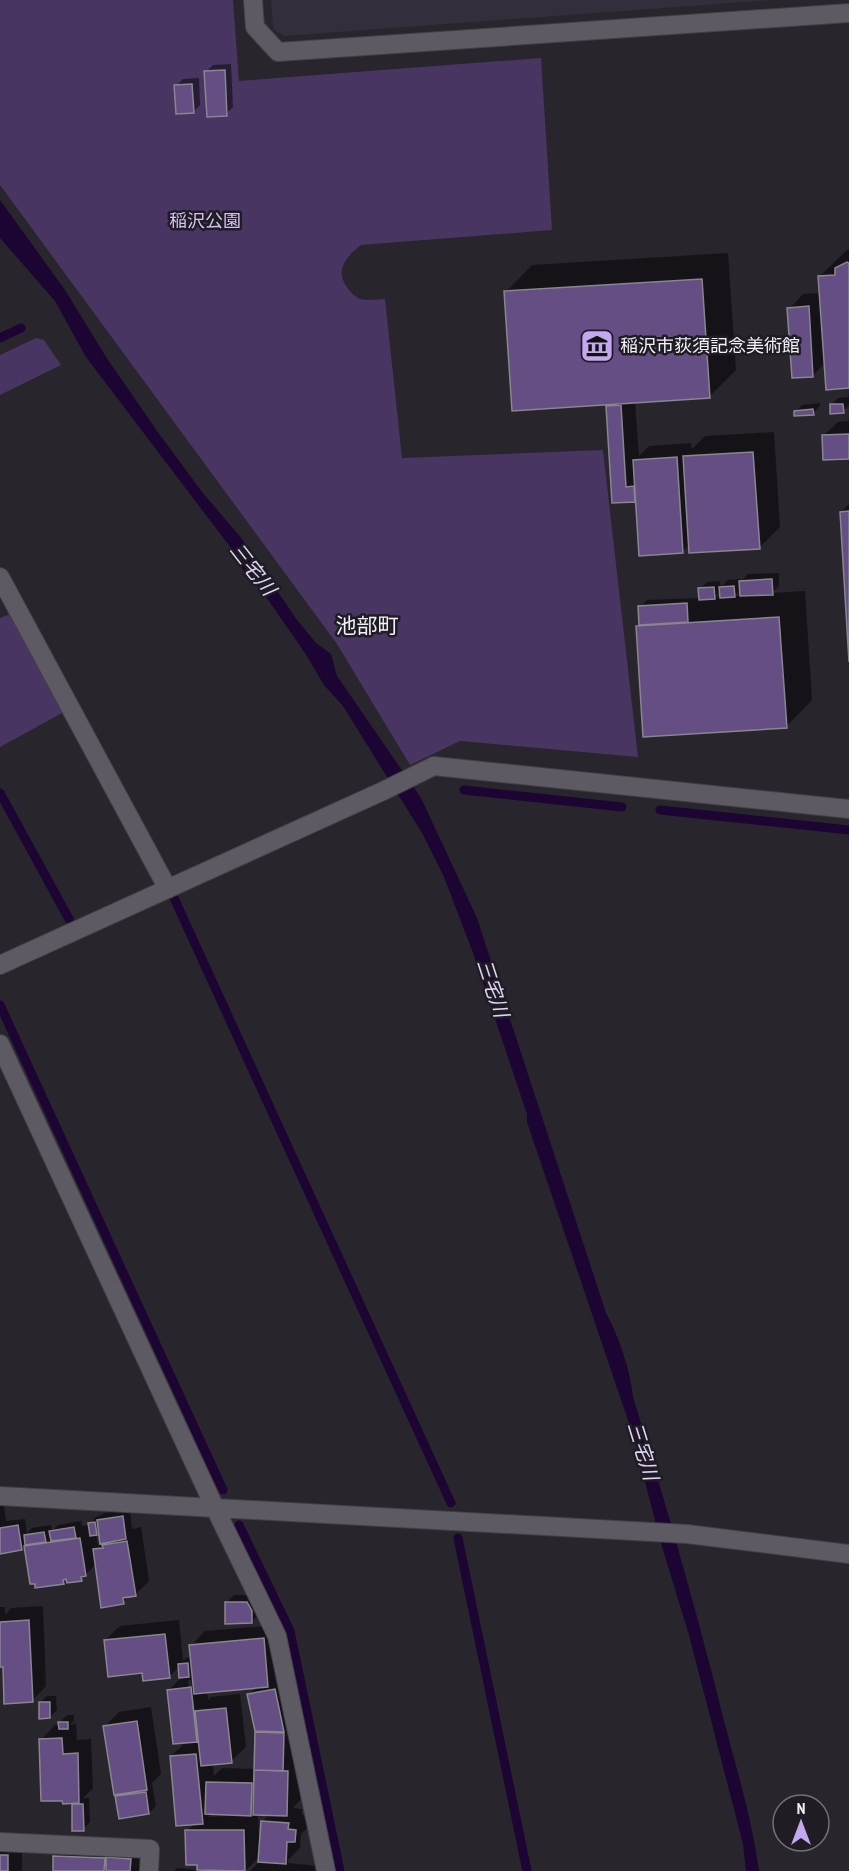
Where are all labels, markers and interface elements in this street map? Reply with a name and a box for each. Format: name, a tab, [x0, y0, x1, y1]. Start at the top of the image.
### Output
park label: 稲沢公園	[169, 209, 241, 232]
museum icon: 稲沢市荻須記念美術館	[579, 328, 615, 364]
place label: 稲沢市荻須記念美術館	[620, 334, 800, 357]
water label: 三宅川	[224, 537, 283, 602]
district label: 池部町	[336, 612, 399, 639]
water label: 三宅川	[471, 955, 515, 1022]
water label: 三宅川	[622, 1419, 665, 1485]
north arrow	[771, 1793, 831, 1853]
text: N	[797, 1798, 805, 1818]

